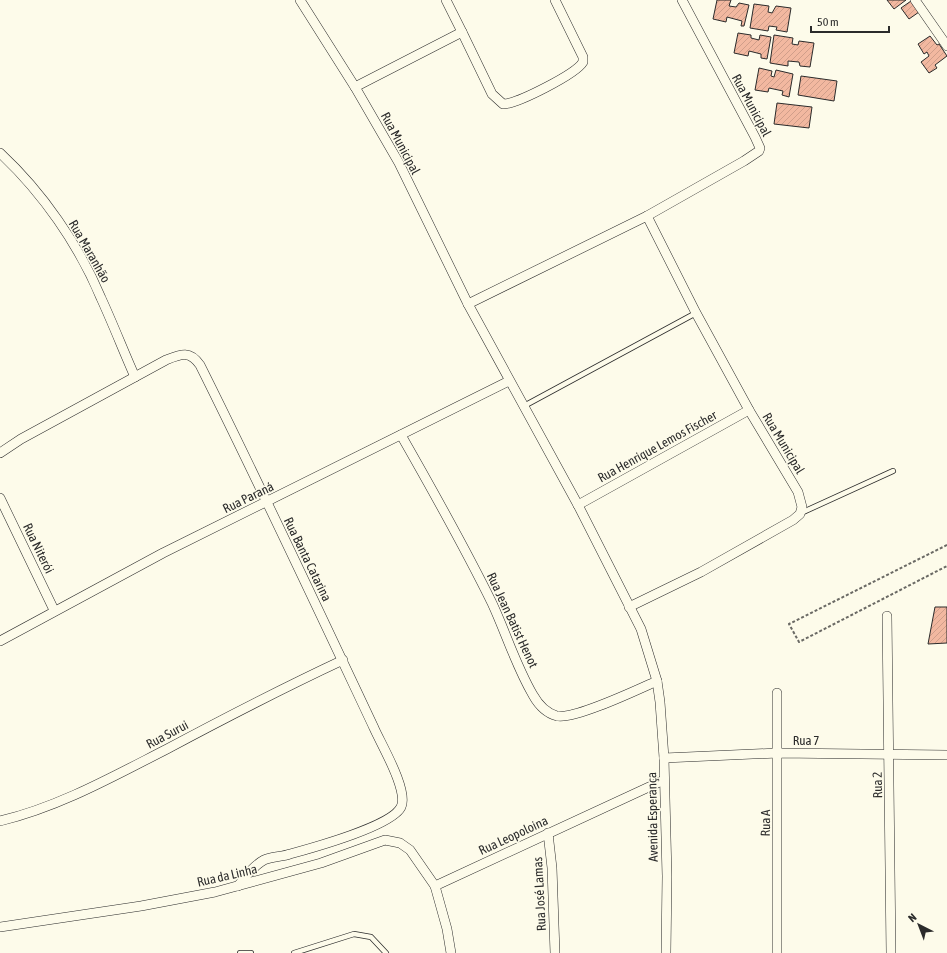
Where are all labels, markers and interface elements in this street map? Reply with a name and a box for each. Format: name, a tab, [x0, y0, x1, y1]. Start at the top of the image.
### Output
scale bar	[811, 8, 889, 34]
text: 50 m	[817, 15, 839, 29]
street label: Rua Municipal	[729, 72, 774, 139]
street label: Rua Municipal	[378, 110, 423, 177]
street label: Rua Maranhão	[66, 217, 113, 285]
street label: Rua Henrique Lemos Fischer	[595, 407, 720, 485]
street label: Rua Municipal	[760, 410, 808, 477]
street label: Rua Paraná	[220, 479, 276, 516]
street label: Rua Banta Catarina	[281, 515, 334, 604]
street label: Rua Niterói	[20, 521, 57, 576]
street label: Rua Jean Batist Henot	[484, 570, 541, 670]
street label: Rua Surui	[144, 717, 191, 752]
street label: Rua 7	[793, 733, 819, 748]
street label: Avenida Esperança	[644, 772, 661, 862]
street label: Rua 2	[870, 772, 885, 798]
street label: Rua A	[758, 809, 773, 837]
street label: Rua Leopoloina	[476, 813, 550, 858]
street label: Rua José Lamas	[530, 856, 549, 931]
street label: Rua da Linha	[196, 861, 259, 890]
north arrow	[899, 905, 939, 945]
text: N	[906, 911, 919, 924]

